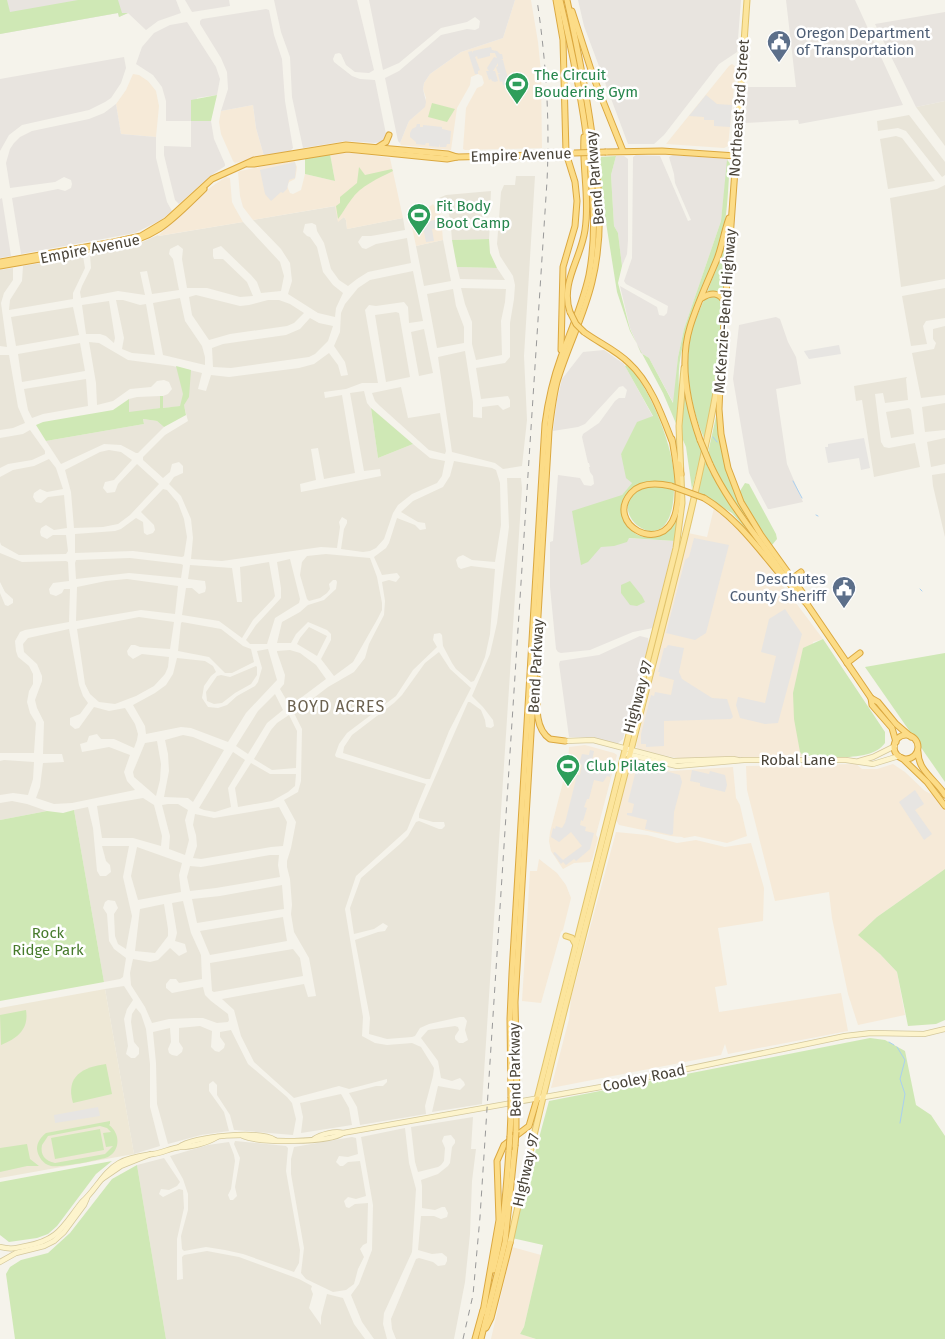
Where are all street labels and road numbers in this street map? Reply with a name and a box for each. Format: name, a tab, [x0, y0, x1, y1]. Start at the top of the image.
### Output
street label: Northeast 3rd Street	[725, 38, 753, 177]
street label: Bend Parkway	[582, 130, 608, 226]
street label: Empire Avenue	[470, 144, 572, 166]
street label: McKenzie-Bend Highway	[710, 227, 740, 394]
street label: Empire Avenue	[39, 231, 141, 267]
street label: Bend Parkway	[525, 618, 547, 714]
street label: Highway 97	[620, 658, 657, 736]
street label: Robal Lane	[760, 751, 836, 769]
street label: Bend Parkway	[505, 1022, 525, 1117]
street label: Cooley Road	[601, 1060, 687, 1096]
street label: HIghway 97	[509, 1131, 543, 1209]

